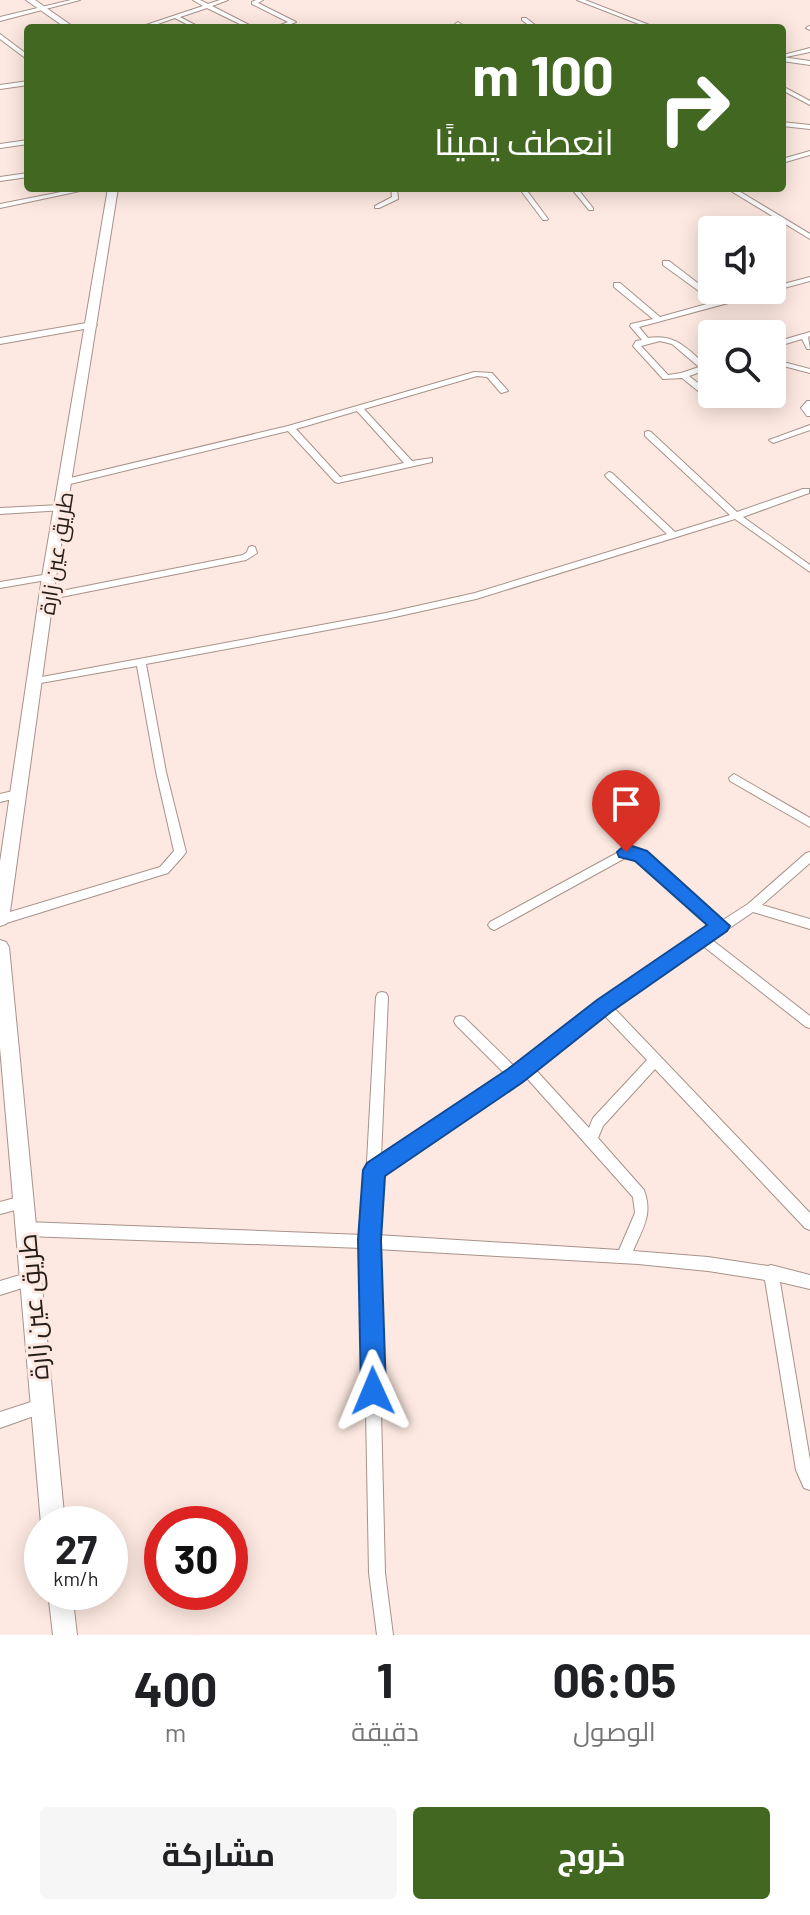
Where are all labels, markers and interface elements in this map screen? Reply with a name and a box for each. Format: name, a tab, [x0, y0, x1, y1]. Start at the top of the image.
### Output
text: 100 m	[472, 40, 614, 107]
icon: right	[642, 56, 746, 160]
text: انعطف يمينًا	[434, 119, 614, 162]
map controls	[698, 216, 786, 408]
button: sound	[698, 216, 786, 304]
button: search	[698, 320, 786, 408]
street label: طريق عين زارة	[32, 490, 80, 617]
pin	[592, 770, 660, 852]
icon: arrive	[604, 782, 648, 826]
street label: طريق عين زارة	[10, 1232, 56, 1382]
position arrow	[331, 1349, 415, 1433]
speed limit sign: 30	[144, 1506, 248, 1610]
text: 27	[55, 1524, 97, 1572]
text: km/h	[53, 1566, 99, 1590]
text: 1	[376, 1650, 393, 1708]
text: 06:05	[552, 1650, 676, 1708]
text: 400	[134, 1659, 217, 1717]
text: دقيقة	[351, 1715, 419, 1746]
text: الوصول	[573, 1715, 656, 1746]
text: m	[165, 1716, 186, 1747]
button: مشاركة	[40, 1807, 397, 1899]
button: خروج	[413, 1807, 770, 1899]

